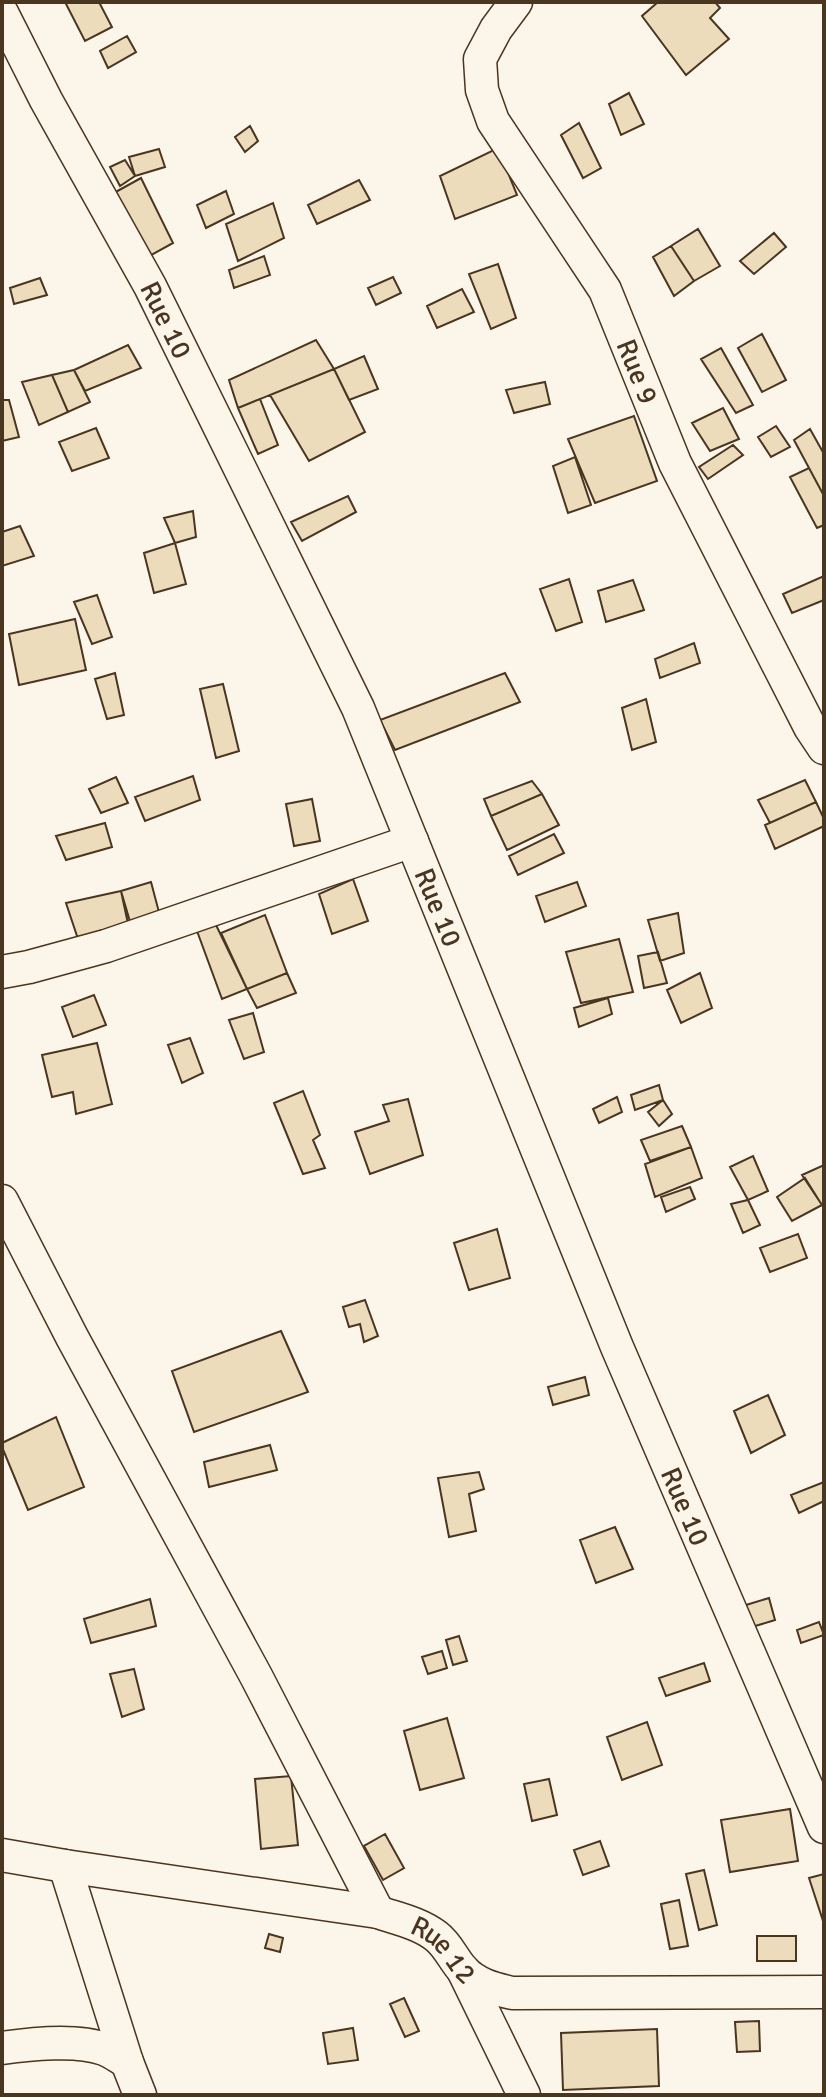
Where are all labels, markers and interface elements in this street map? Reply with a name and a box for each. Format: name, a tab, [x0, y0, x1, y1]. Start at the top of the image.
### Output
street label: Rue 10	[132, 276, 199, 364]
street label: Rue 9	[609, 334, 665, 409]
street label: Rue 10	[407, 863, 469, 952]
street label: Rue 10	[653, 1462, 717, 1551]
street label: Rue 12	[405, 1909, 483, 1991]

